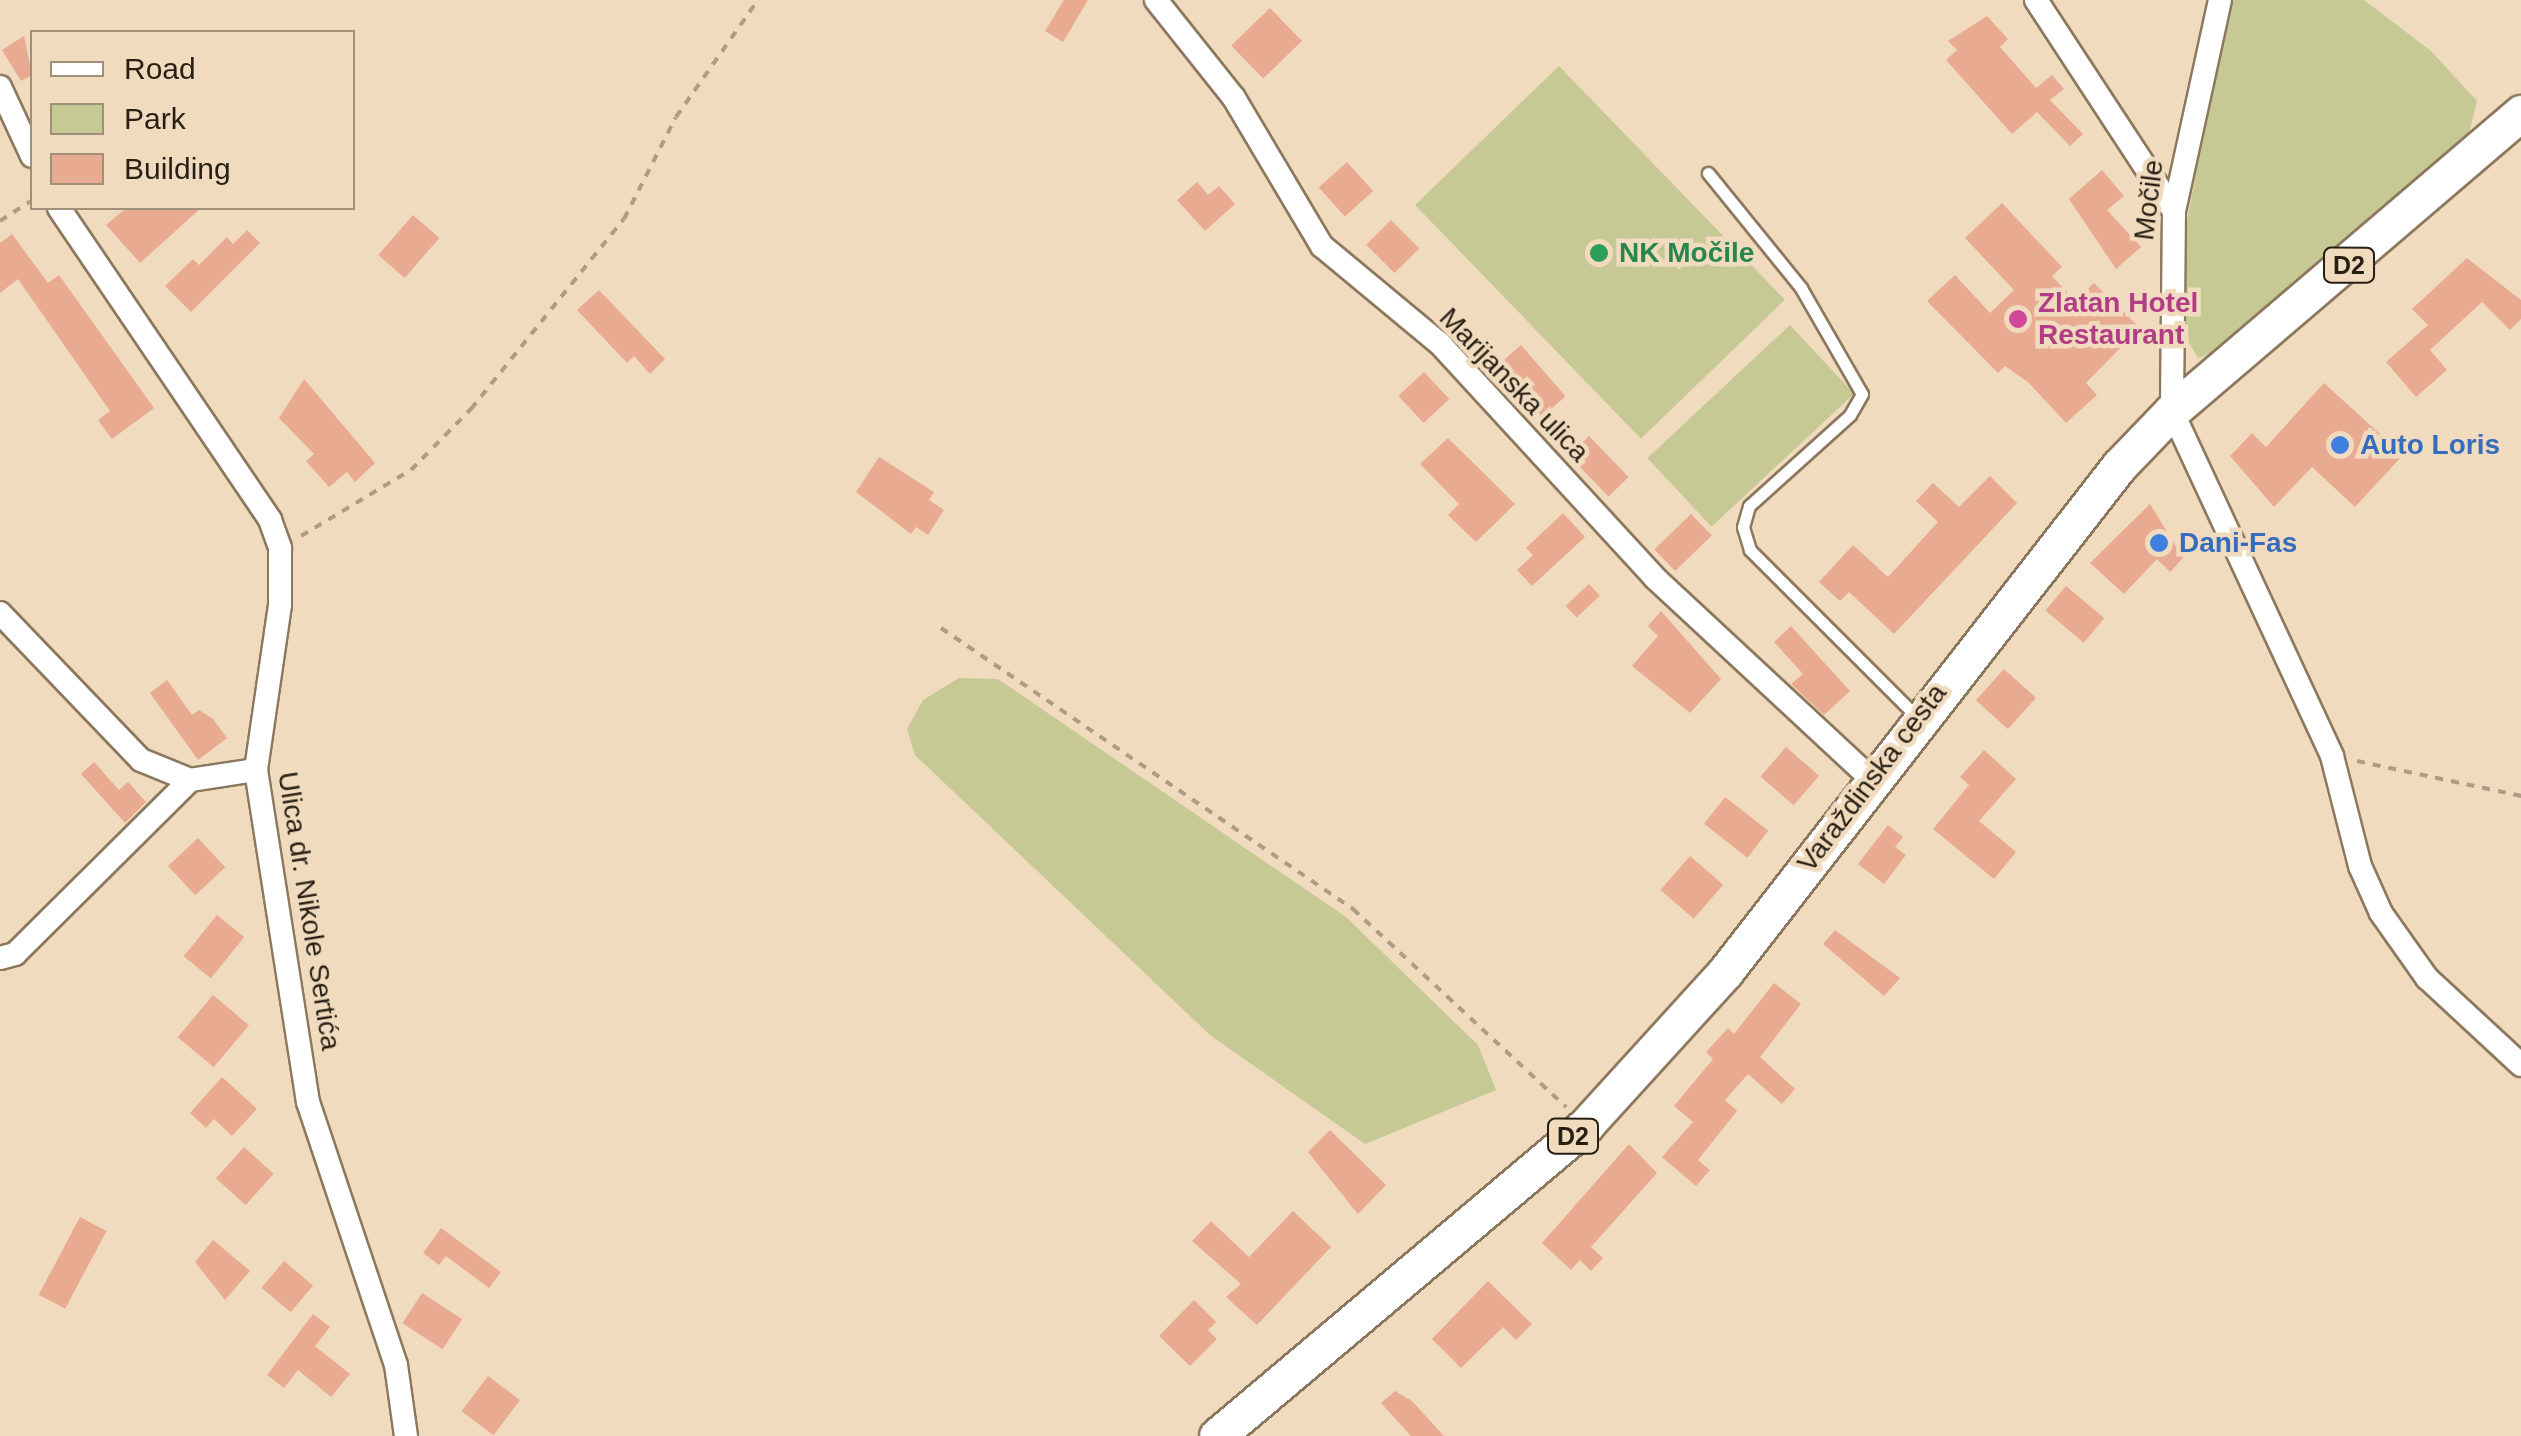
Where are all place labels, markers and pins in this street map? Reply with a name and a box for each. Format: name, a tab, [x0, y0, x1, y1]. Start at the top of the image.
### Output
place label: NK Močile	[1619, 236, 1754, 270]
marker: NK Močile	[1588, 242, 1610, 264]
place label: Zlatan Hotel Restaurant	[2038, 286, 2198, 352]
marker: Zlatan Hotel Restaurant	[2007, 308, 2029, 330]
place label: Auto Loris	[2360, 428, 2500, 462]
marker: Auto Loris	[2329, 434, 2351, 456]
place label: Dani-Fas	[2179, 526, 2297, 560]
marker: Dani-Fas	[2148, 532, 2170, 554]

